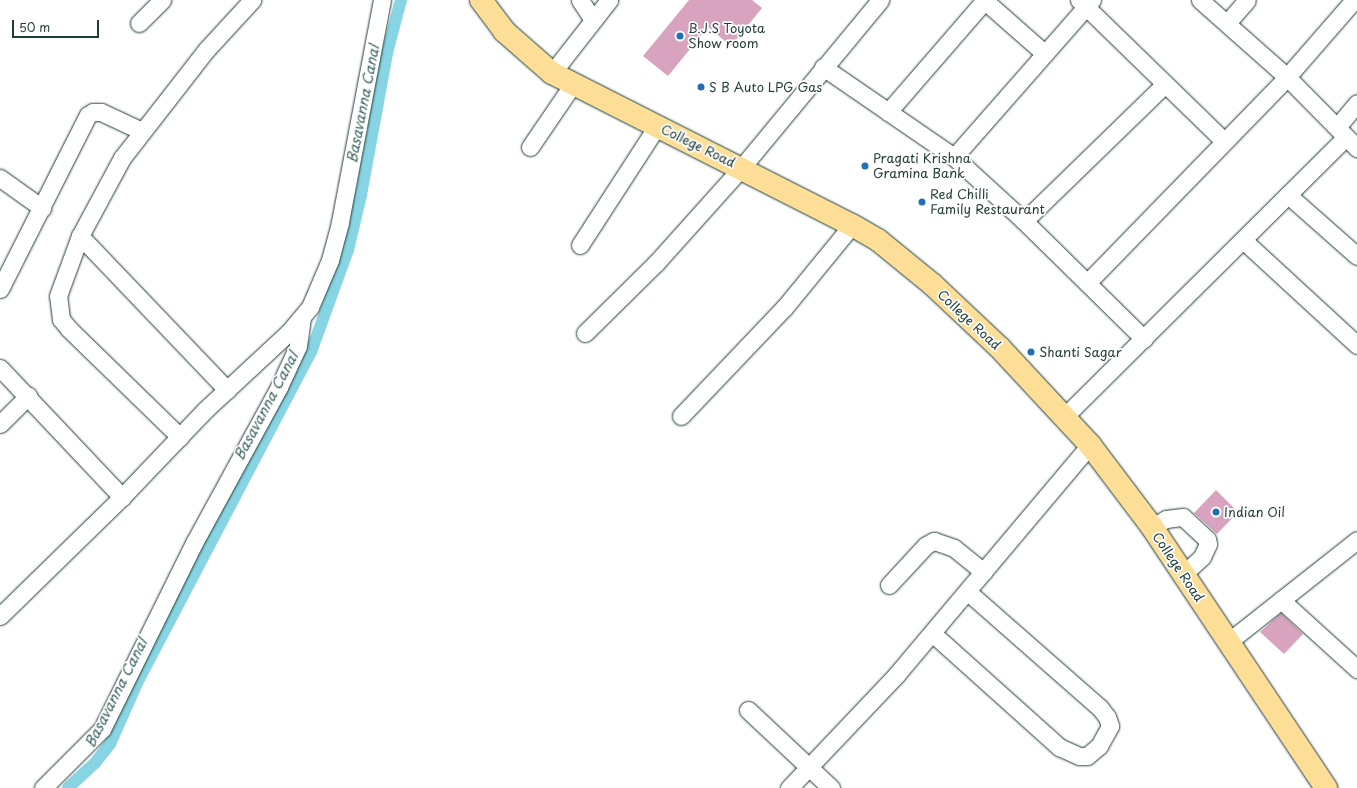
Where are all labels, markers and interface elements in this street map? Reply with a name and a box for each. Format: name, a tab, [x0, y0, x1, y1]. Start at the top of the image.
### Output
scale bar	[14, 12, 101, 38]
text: 50 m	[19, 18, 50, 36]
place label: B.J.S Toyota Show room	[688, 21, 766, 52]
marker: B.J.S Toyota Show room	[675, 31, 685, 41]
water label: Basavanna Canal	[343, 44, 383, 164]
place label: S B Auto LPG Gas	[709, 79, 824, 95]
marker: S B Auto LPG Gas	[696, 82, 706, 92]
street label: College Road	[658, 121, 738, 171]
place label: Pragati Krishna Gramina Bank	[873, 151, 971, 182]
marker: Pragati Krishna Gramina Bank	[860, 161, 870, 171]
place label: Red Chilli Family Restaurant	[930, 187, 1045, 218]
marker: Red Chilli Family Restaurant	[917, 197, 927, 207]
street label: College Road	[934, 287, 1004, 353]
place label: Shanti Sagar	[1039, 344, 1121, 360]
marker: Shanti Sagar	[1026, 347, 1036, 357]
water label: Basavanna Canal	[231, 350, 301, 462]
place label: Indian Oil	[1224, 504, 1285, 520]
marker: Indian Oil	[1211, 507, 1221, 517]
street label: College Road	[1149, 529, 1207, 605]
water label: Basavanna Canal	[82, 636, 150, 750]

